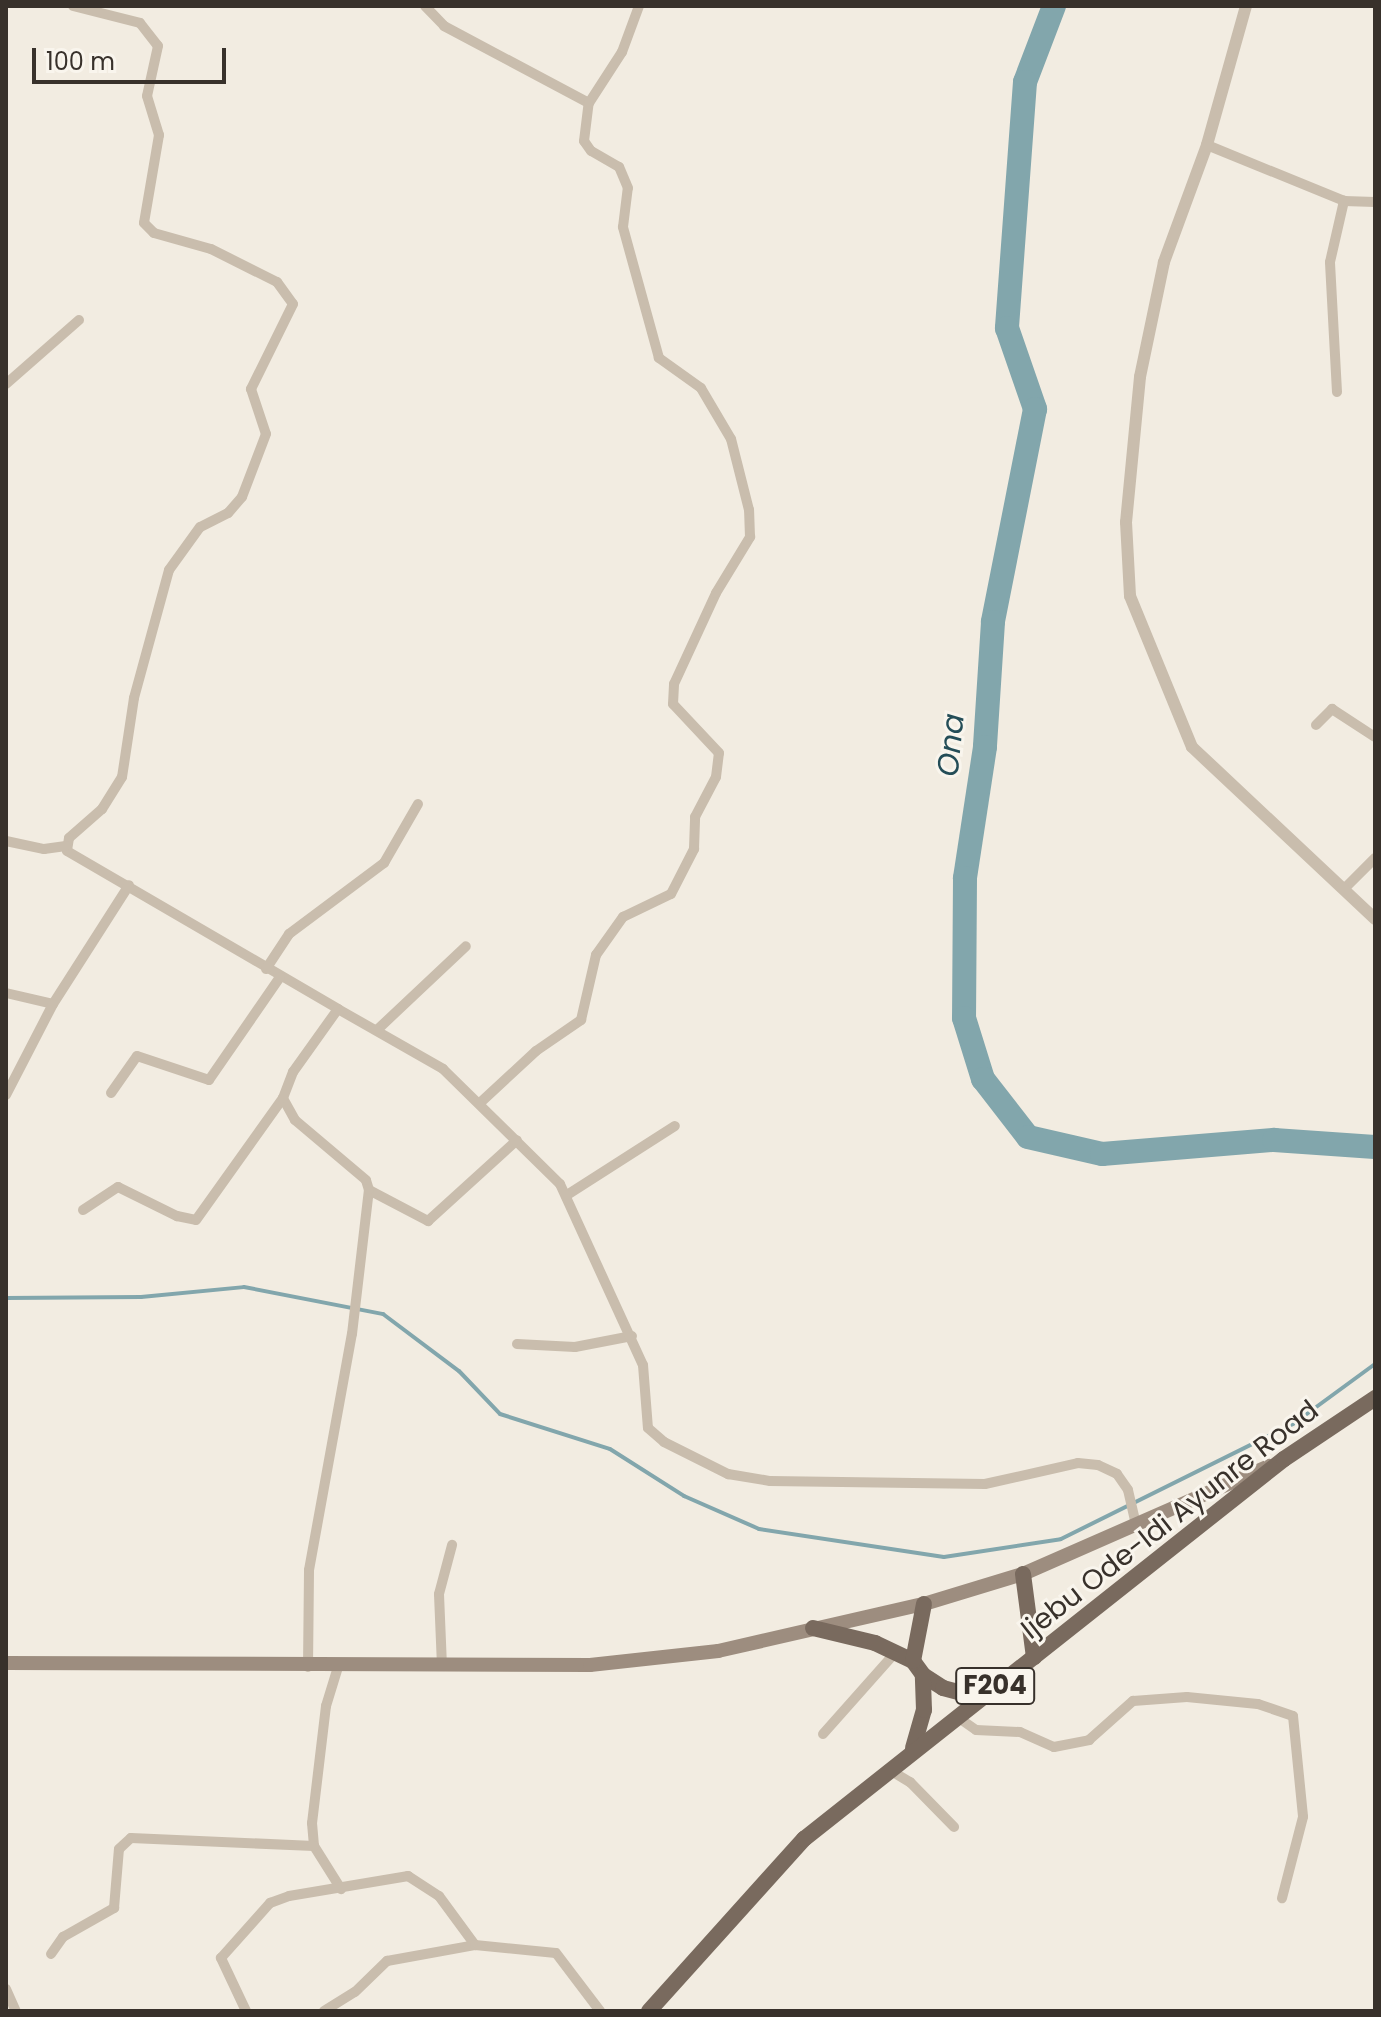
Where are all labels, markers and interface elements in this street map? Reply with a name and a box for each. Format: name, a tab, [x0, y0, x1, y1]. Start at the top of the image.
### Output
scale bar	[36, 32, 230, 82]
text: 100 m	[46, 45, 115, 78]
water label: Ona	[930, 712, 972, 778]
street label: Ijebu Ode-Idi Ayunre Road	[1015, 1393, 1325, 1647]
road number: F204	[955, 1664, 1035, 1708]

